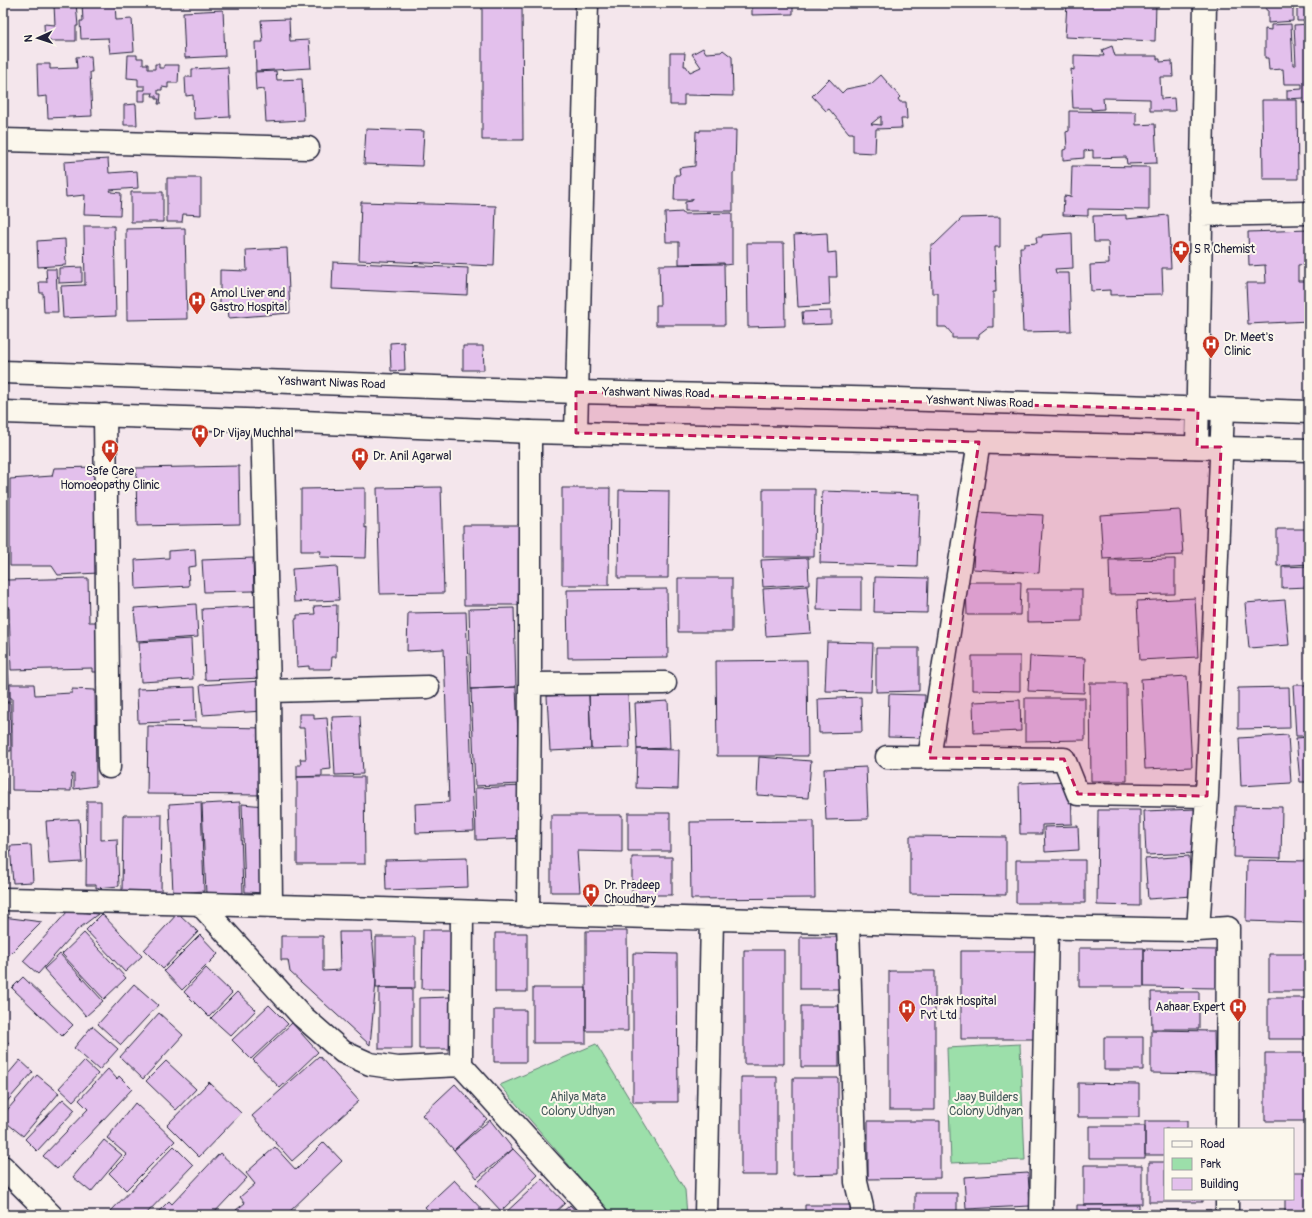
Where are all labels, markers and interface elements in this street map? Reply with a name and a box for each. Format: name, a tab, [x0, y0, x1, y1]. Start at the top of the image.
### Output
north arrow	[18, 18, 58, 58]
text: N	[22, 34, 35, 43]
pharmacy icon: S R Chemist	[1171, 239, 1191, 264]
place label: S R Chemist	[1194, 242, 1255, 257]
place label: Amol Liver and Gastro Hospital	[210, 286, 287, 315]
hospital icon: Amol Liver and Gastro Hospital	[187, 290, 207, 315]
place label: Dr. Meet's Clinic	[1224, 330, 1274, 359]
hospital icon: Dr. Meet's Clinic	[1201, 334, 1221, 359]
street label: Yashwant Niwas Road	[277, 374, 386, 392]
street label: Yashwant Niwas Road	[601, 385, 710, 401]
street label: Yashwant Niwas Road	[925, 393, 1034, 411]
hospital icon: Dr Vijay Muchhal	[190, 423, 210, 448]
place label: Dr Vijay Muchhal	[213, 426, 294, 441]
hospital icon: Safe Care Homoeopathy Clinic	[100, 438, 120, 463]
hospital icon: Dr. Anil Agarwal	[350, 446, 370, 471]
place label: Dr. Anil Agarwal	[373, 449, 452, 464]
place label: Safe Care Homoeopathy Clinic	[60, 464, 160, 493]
place label: Dr. Pradeep Choudhary	[604, 878, 660, 907]
hospital icon: Dr. Pradeep Choudhary	[581, 882, 601, 907]
place label: Charak Hospital Pvt Ltd	[920, 994, 997, 1023]
hospital icon: Aahaar Expert	[1228, 997, 1248, 1022]
hospital icon: Charak Hospital Pvt Ltd	[897, 998, 917, 1023]
place label: Aahaar Expert	[1156, 1000, 1225, 1015]
park label: Ahilya Mata Colony Udhyan	[541, 1090, 615, 1119]
park label: Jaay Builders Colony Udhyan	[949, 1090, 1023, 1119]
legend	[1164, 1128, 1294, 1200]
text: Road	[1200, 1137, 1225, 1152]
text: Park	[1200, 1157, 1221, 1172]
text: Building	[1200, 1177, 1239, 1192]

